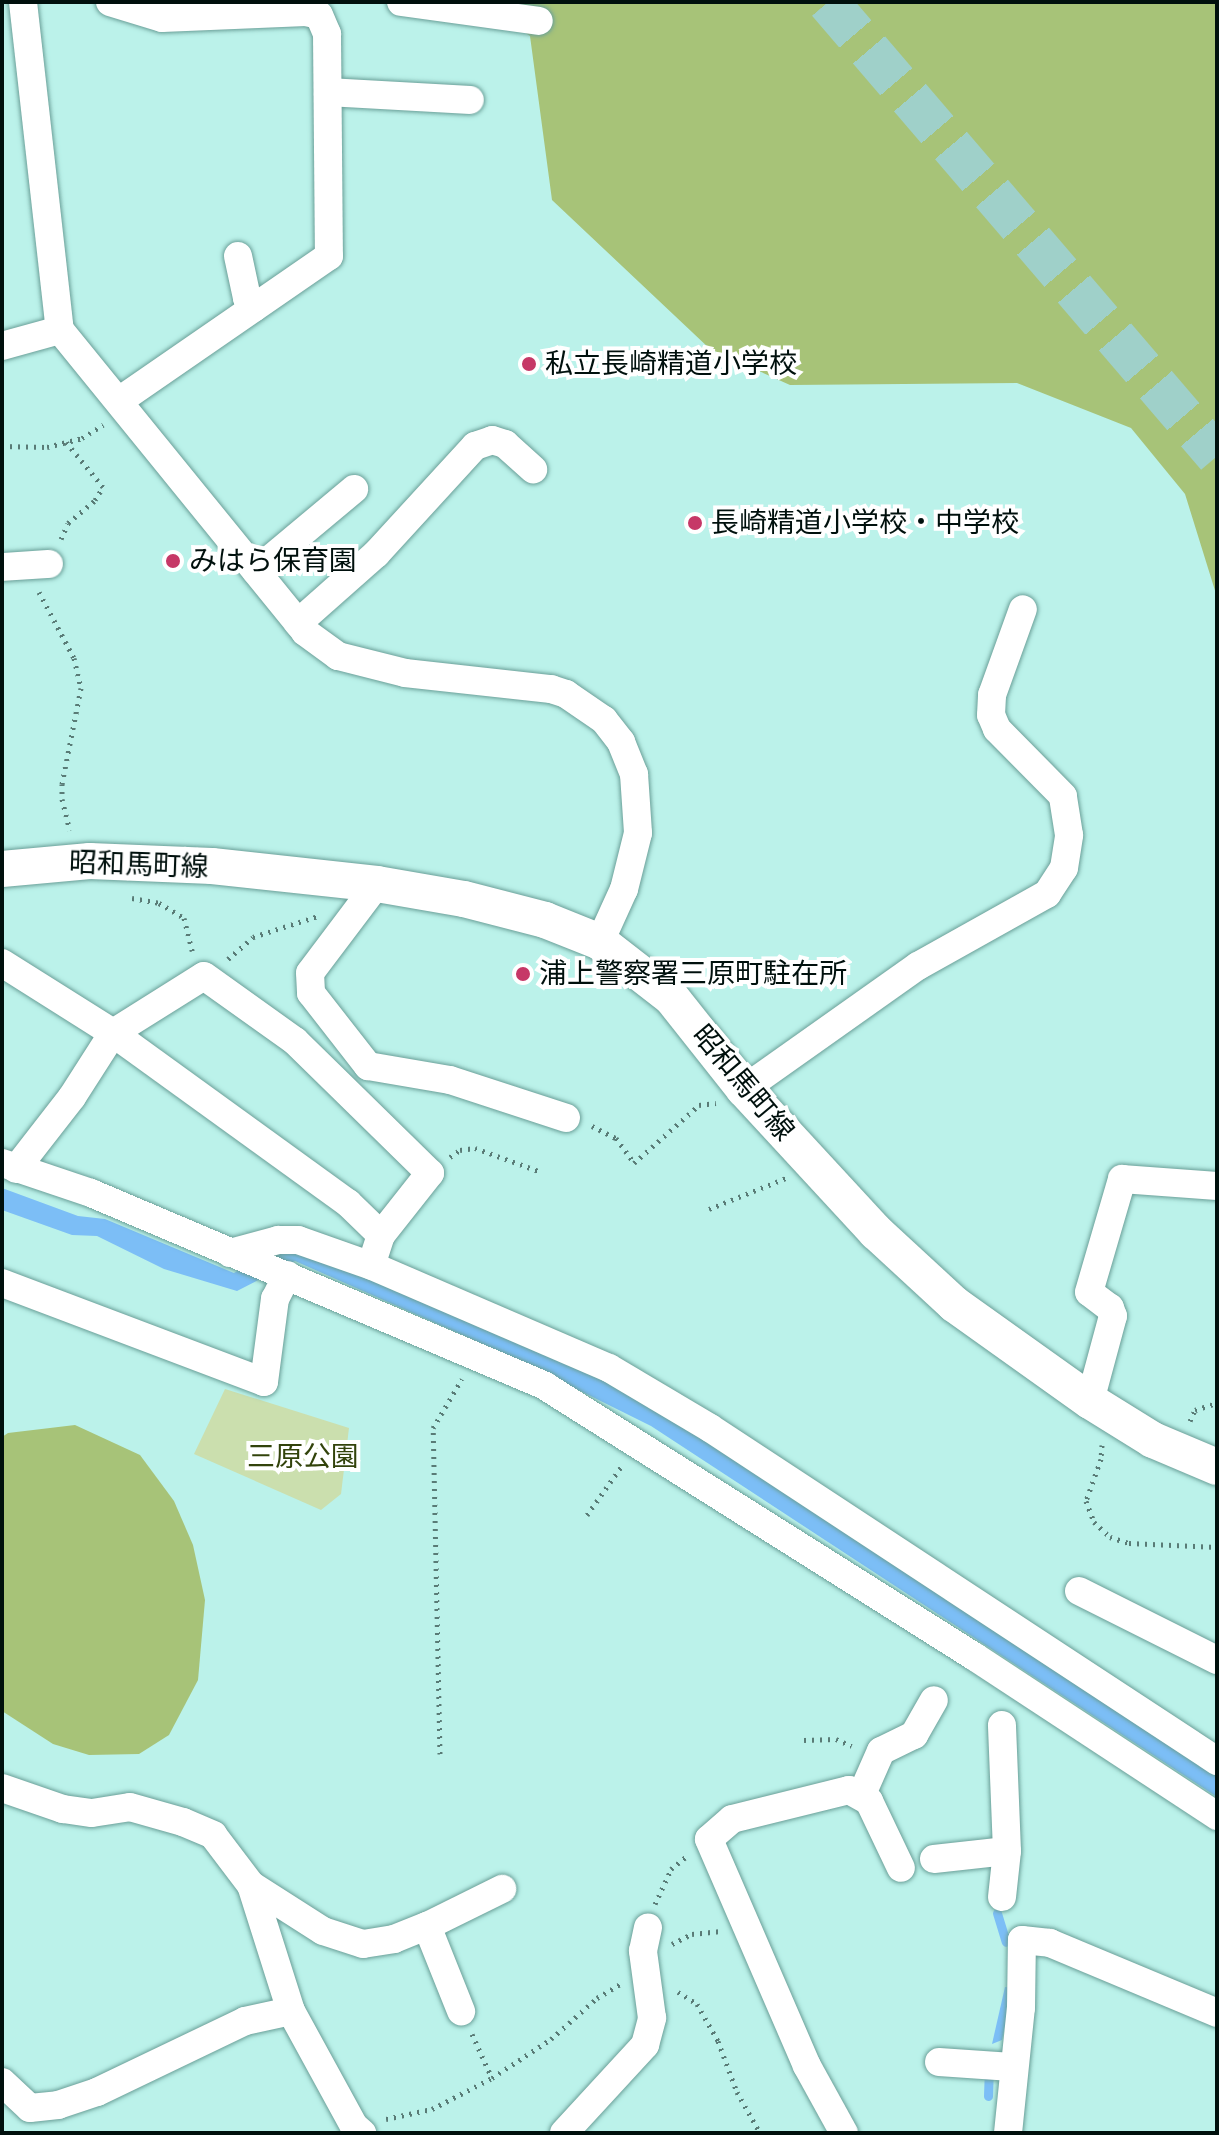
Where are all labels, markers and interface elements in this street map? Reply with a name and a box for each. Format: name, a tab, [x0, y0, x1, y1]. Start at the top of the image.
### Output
place label: 私立長崎精道小学校	[545, 347, 797, 381]
marker: 私立長崎精道小学校	[520, 355, 538, 373]
place label: 長崎精道小学校・中学校	[711, 506, 1019, 540]
marker: 長崎精道小学校・中学校	[686, 514, 704, 532]
place label: みはら保育園	[189, 544, 357, 578]
marker: みはら保育園	[164, 552, 182, 570]
street label: 昭和馬町線	[68, 846, 210, 884]
place label: 浦上警察署三原町駐在所	[539, 957, 847, 991]
marker: 浦上警察署三原町駐在所	[514, 965, 532, 983]
street label: 昭和馬町線	[685, 1019, 801, 1147]
park label: 三原公園	[247, 1440, 359, 1474]

